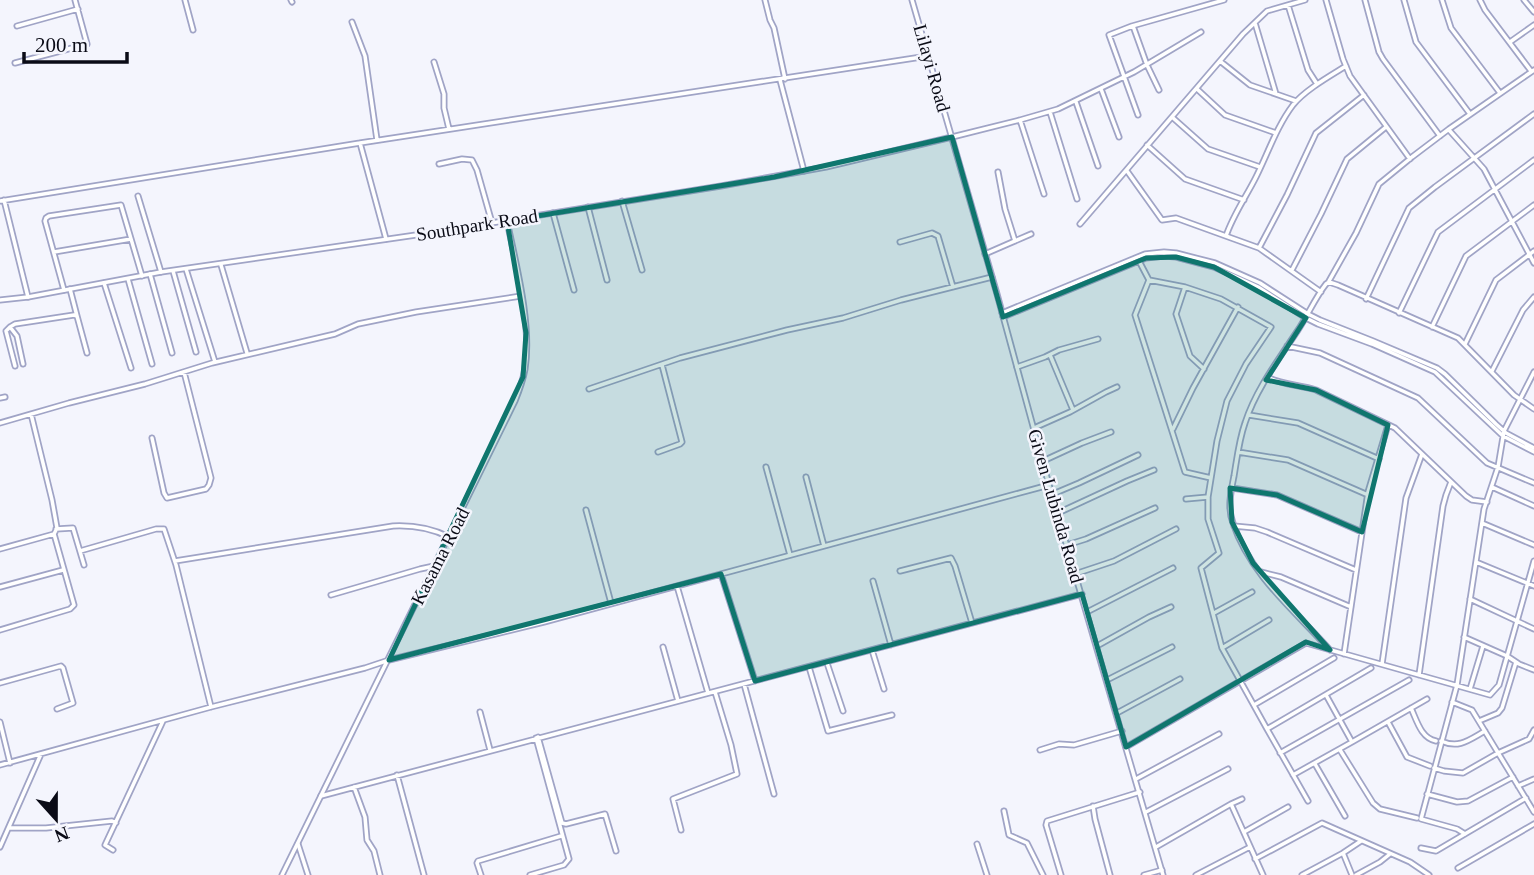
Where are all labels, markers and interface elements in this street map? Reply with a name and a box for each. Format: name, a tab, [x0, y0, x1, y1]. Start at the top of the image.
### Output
scale bar	[24, 21, 128, 65]
street label: Lilayi Road	[909, 22, 955, 115]
text: 200 m	[35, 33, 88, 57]
street label: Southpark Road	[415, 205, 540, 245]
street label: Given Lubinda Road	[1024, 427, 1088, 586]
street label: Kasama Road	[407, 504, 474, 608]
north arrow	[21, 784, 91, 854]
text: N	[51, 822, 72, 847]

